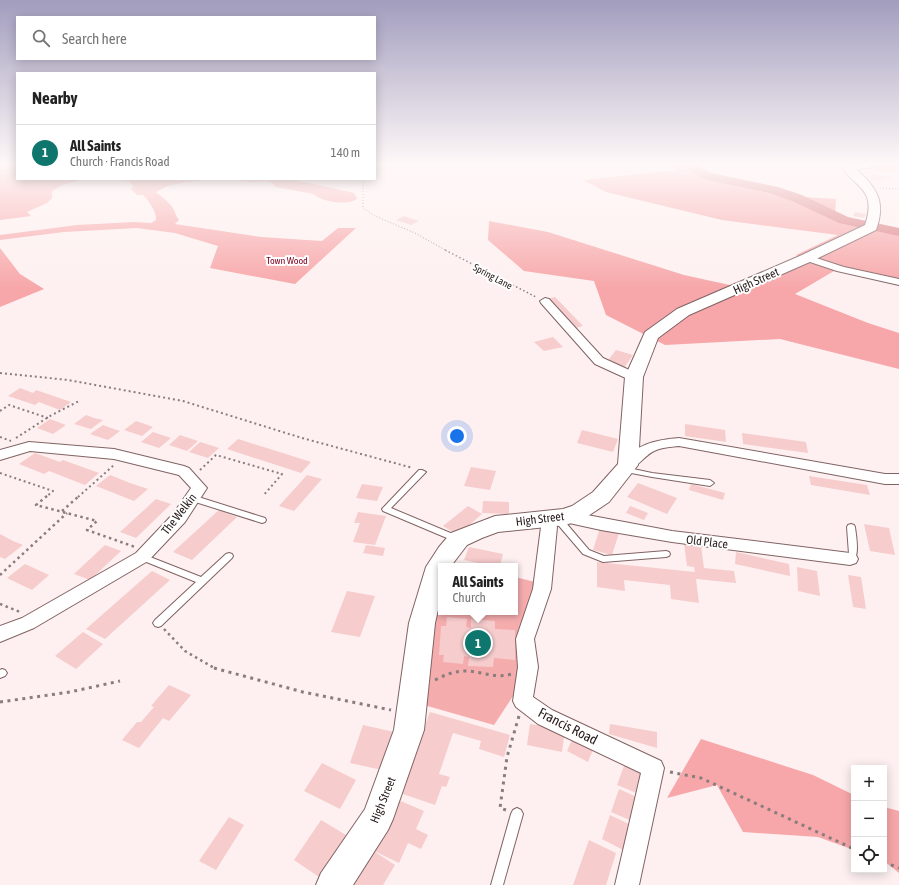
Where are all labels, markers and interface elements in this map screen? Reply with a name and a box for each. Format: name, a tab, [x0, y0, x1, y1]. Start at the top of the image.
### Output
search box	[16, 16, 376, 60]
icon: search	[30, 27, 52, 49]
text: Search here	[62, 30, 127, 47]
text: Nearby	[32, 88, 78, 108]
text: All Saints	[70, 137, 121, 154]
text: 1	[42, 145, 48, 160]
text: 140 m	[331, 145, 360, 160]
text: Church · Francis Road	[70, 154, 170, 169]
park label: Town Wood	[266, 255, 308, 266]
street label: Spring Lane	[471, 262, 515, 292]
street label: High Street	[731, 264, 782, 297]
your location	[447, 426, 467, 446]
street label: The Welkin	[159, 491, 199, 537]
street label: High Street	[515, 509, 566, 529]
street label: Old Place	[685, 532, 729, 552]
popup	[438, 563, 518, 615]
text: All Saints	[453, 573, 503, 590]
text: Church	[453, 590, 486, 605]
pin: 1	[465, 628, 491, 658]
street label: Francis Road	[536, 704, 600, 748]
map controls	[851, 765, 887, 873]
button: +	[851, 765, 887, 801]
street label: High Street	[367, 774, 399, 825]
button: −	[851, 801, 887, 837]
button: locate	[851, 837, 887, 873]

